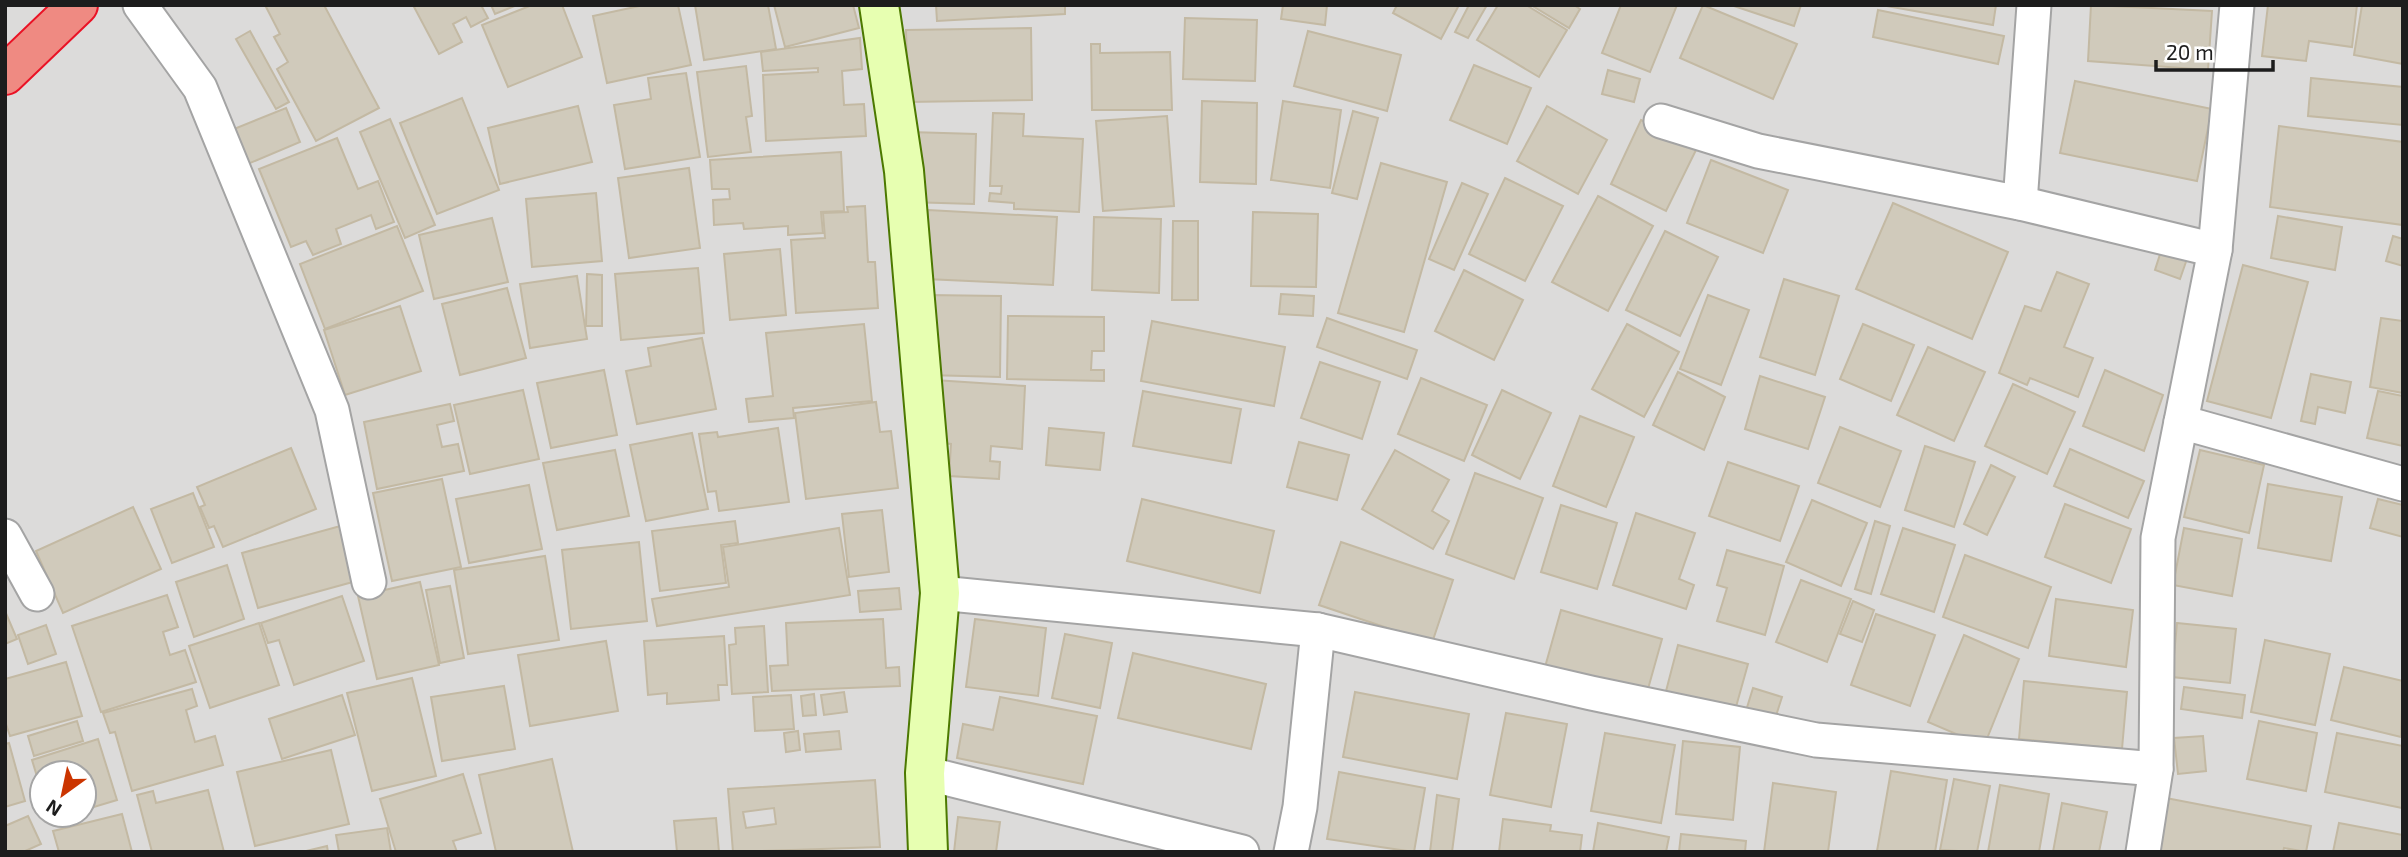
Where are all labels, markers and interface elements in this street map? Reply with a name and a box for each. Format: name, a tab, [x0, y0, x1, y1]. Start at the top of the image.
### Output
scale bar	[2156, 28, 2273, 72]
text: 20 m	[2166, 39, 2214, 64]
north arrow	[28, 759, 98, 829]
text: N	[41, 795, 65, 822]

